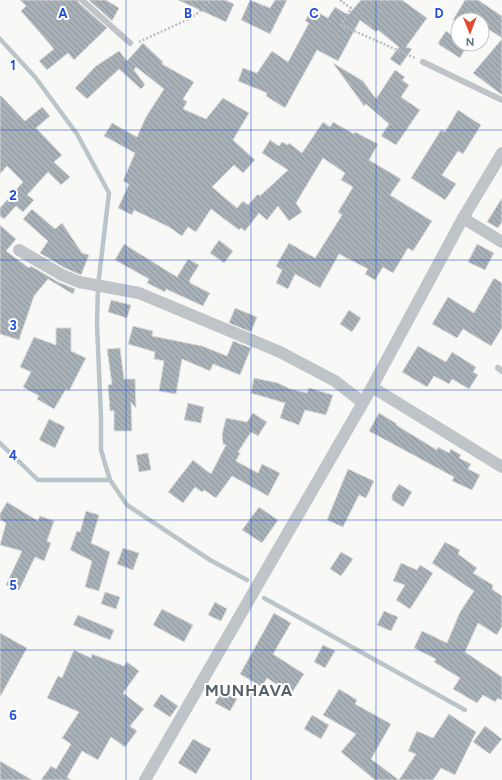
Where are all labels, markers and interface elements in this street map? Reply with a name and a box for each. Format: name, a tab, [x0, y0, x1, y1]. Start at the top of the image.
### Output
text: A	[58, 6, 68, 21]
text: B	[184, 6, 192, 21]
text: C	[309, 6, 319, 21]
text: D	[434, 6, 444, 21]
north arrow	[450, 12, 490, 52]
text: N	[466, 35, 475, 48]
text: 1	[10, 58, 16, 73]
text: 2	[9, 188, 17, 203]
text: 3	[9, 318, 17, 333]
text: 4	[9, 448, 17, 463]
text: 5	[9, 578, 17, 593]
district label: MUNHAVA	[205, 681, 293, 700]
text: 6	[9, 708, 17, 723]

